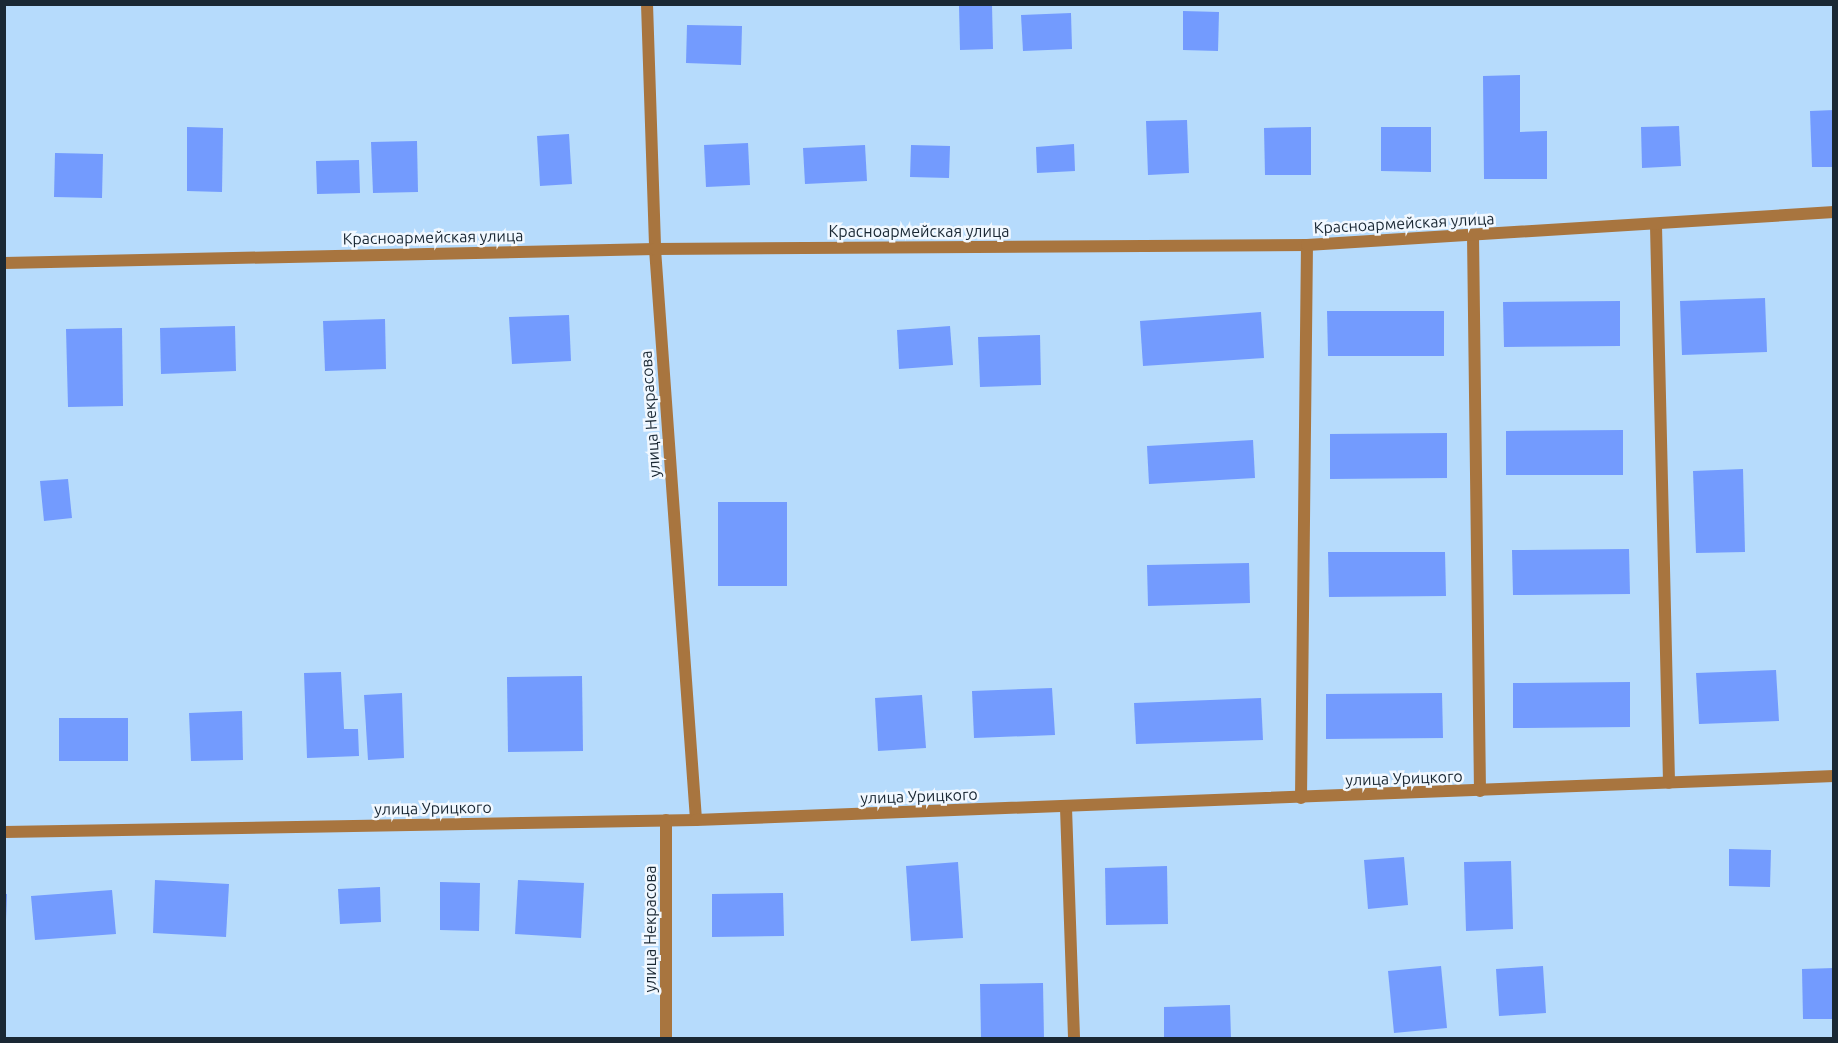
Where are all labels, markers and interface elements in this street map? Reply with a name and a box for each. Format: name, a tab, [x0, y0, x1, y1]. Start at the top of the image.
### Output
street label: Красноармейская улица	[1313, 209, 1495, 237]
street label: Красноармейская улица	[829, 221, 1009, 241]
street label: Красноармейская улица	[342, 226, 524, 248]
street label: улица Некрасова	[636, 350, 664, 478]
street label: улица Урицкого	[1345, 766, 1463, 790]
street label: улица Урицкого	[860, 784, 978, 808]
street label: улица Урицкого	[374, 797, 492, 819]
street label: улица Некрасова	[640, 865, 660, 993]

